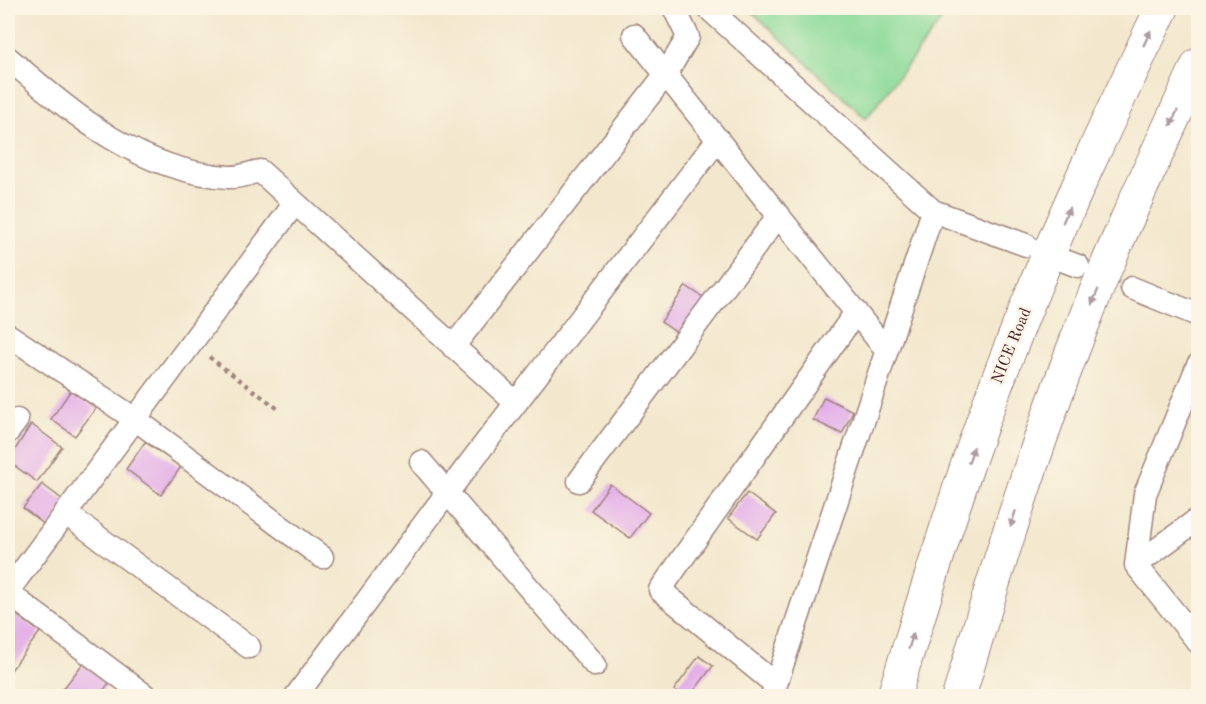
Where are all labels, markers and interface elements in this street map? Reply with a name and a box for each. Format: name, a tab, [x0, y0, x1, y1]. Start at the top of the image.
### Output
one-way arrow	[1143, 29, 1152, 46]
one-way arrow	[1169, 110, 1178, 127]
one-way arrow	[1061, 206, 1071, 224]
one-way arrow	[1090, 288, 1099, 306]
street label: NICE Road	[990, 306, 1034, 386]
one-way arrow	[967, 446, 976, 464]
one-way arrow	[1008, 510, 1017, 528]
one-way arrow	[907, 632, 917, 650]

